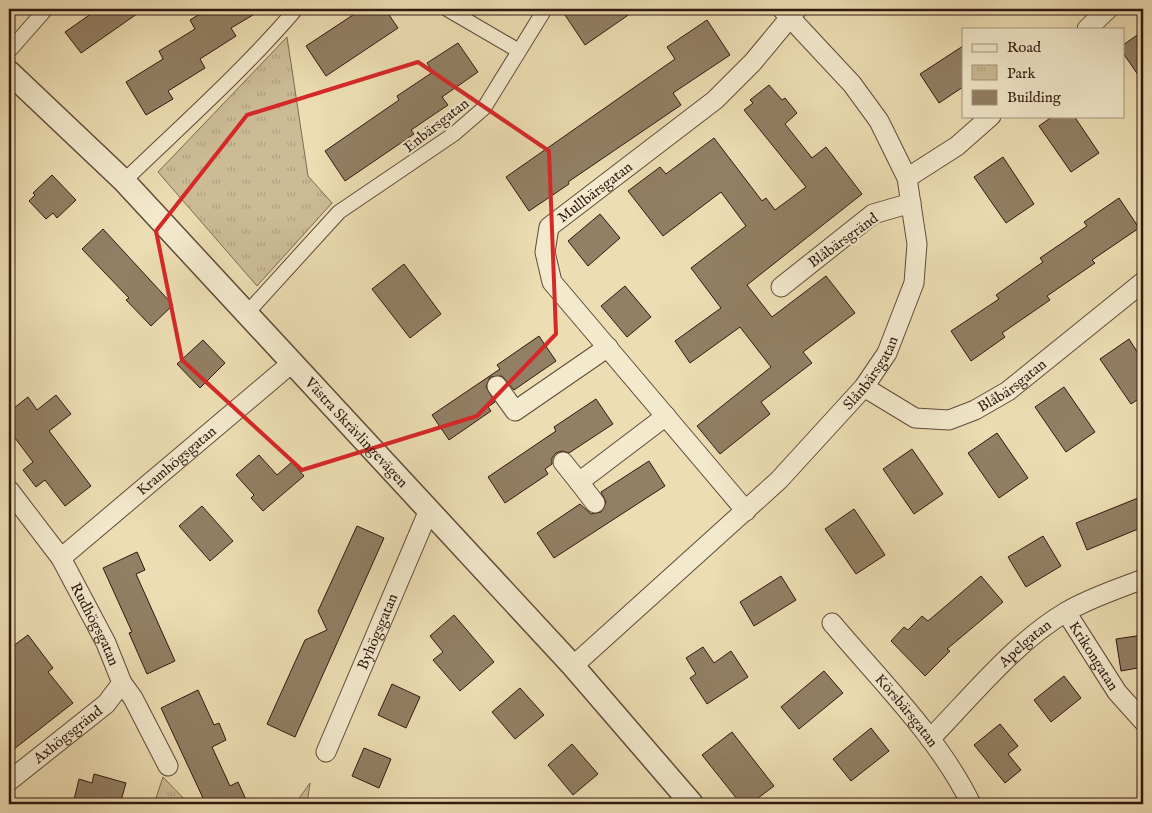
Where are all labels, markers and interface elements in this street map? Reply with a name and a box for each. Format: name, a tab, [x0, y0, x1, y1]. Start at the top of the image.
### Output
legend	[962, 28, 1124, 118]
text: Road	[1007, 38, 1042, 57]
text: Park	[1007, 64, 1037, 83]
text: Building	[1007, 88, 1062, 107]
street label: Enbärsgatan	[400, 94, 473, 157]
street label: Mullbärsgatan	[554, 158, 636, 227]
street label: Blåbärsgränd	[805, 208, 883, 272]
street label: Slånbärsgatan	[839, 334, 903, 414]
street label: Blåbärsgatan	[974, 355, 1050, 416]
street label: Västra Skrävlingevägen	[300, 373, 412, 492]
street label: Kramhögsgatan	[133, 422, 220, 500]
street label: Rudhögsgatan	[66, 579, 123, 669]
street label: Byhögsgatan	[353, 591, 402, 673]
street label: Apelgatan	[994, 616, 1055, 672]
street label: Krikongatan	[1064, 618, 1123, 694]
street label: Körsbärsgatan	[871, 670, 942, 751]
street label: Axhögsgränd	[29, 701, 107, 769]

